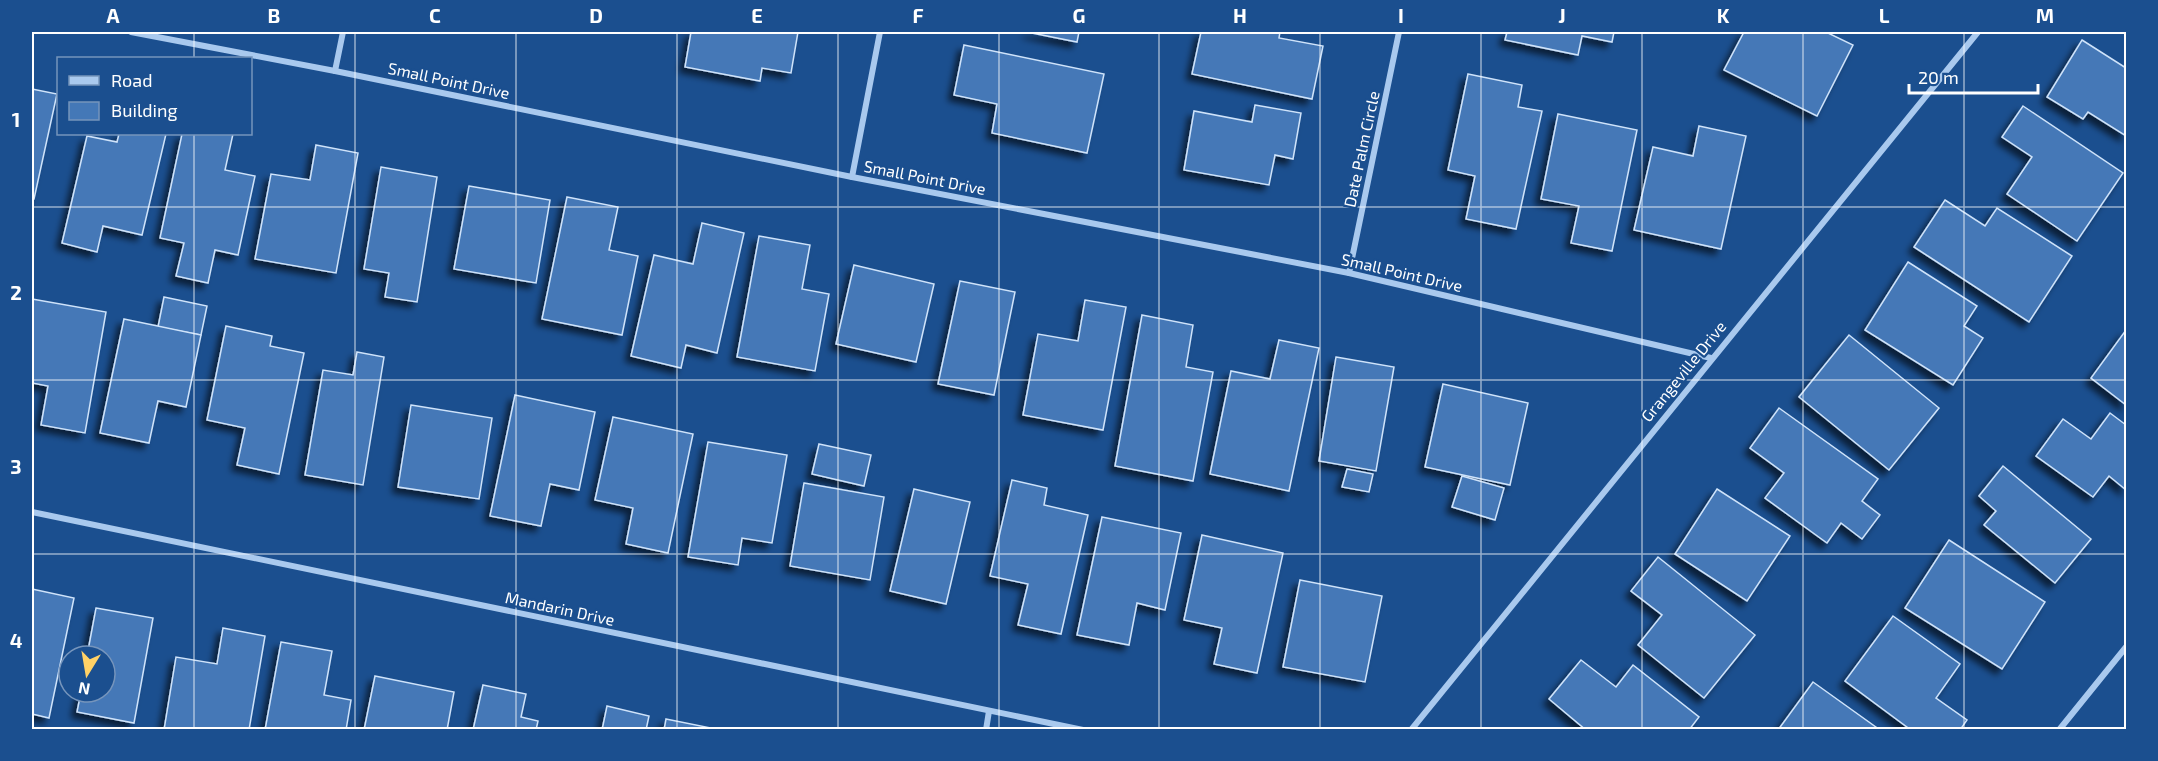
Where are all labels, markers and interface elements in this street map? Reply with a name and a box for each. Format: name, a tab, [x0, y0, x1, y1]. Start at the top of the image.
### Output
text: A	[106, 3, 120, 27]
text: B	[268, 3, 280, 27]
text: C	[429, 3, 441, 27]
text: D	[589, 3, 603, 27]
text: E	[751, 3, 763, 27]
text: F	[912, 3, 924, 27]
text: G	[1073, 3, 1085, 27]
text: H	[1233, 3, 1247, 27]
text: I	[1398, 3, 1404, 27]
text: J	[1558, 3, 1566, 27]
text: K	[1717, 3, 1730, 27]
text: L	[1879, 3, 1890, 27]
text: M	[2036, 3, 2054, 27]
legend	[57, 57, 252, 135]
scale bar	[1909, 57, 2038, 95]
street label: Small Point Drive	[386, 58, 512, 102]
text: 20 m	[1918, 66, 1959, 88]
text: Road	[111, 69, 152, 91]
street label: Date Palm Circle	[1339, 89, 1383, 209]
text: Building	[111, 99, 178, 121]
text: 1	[12, 107, 20, 131]
street label: Small Point Drive	[862, 156, 988, 198]
street label: Small Point Drive	[1340, 249, 1464, 295]
text: 2	[10, 280, 22, 304]
street label: Grangeville Drive	[1637, 317, 1729, 425]
text: 3	[10, 454, 22, 478]
street label: Mandarin Drive	[504, 587, 616, 629]
text: 4	[10, 628, 23, 652]
north arrow	[57, 644, 117, 704]
text: N	[77, 679, 92, 700]

